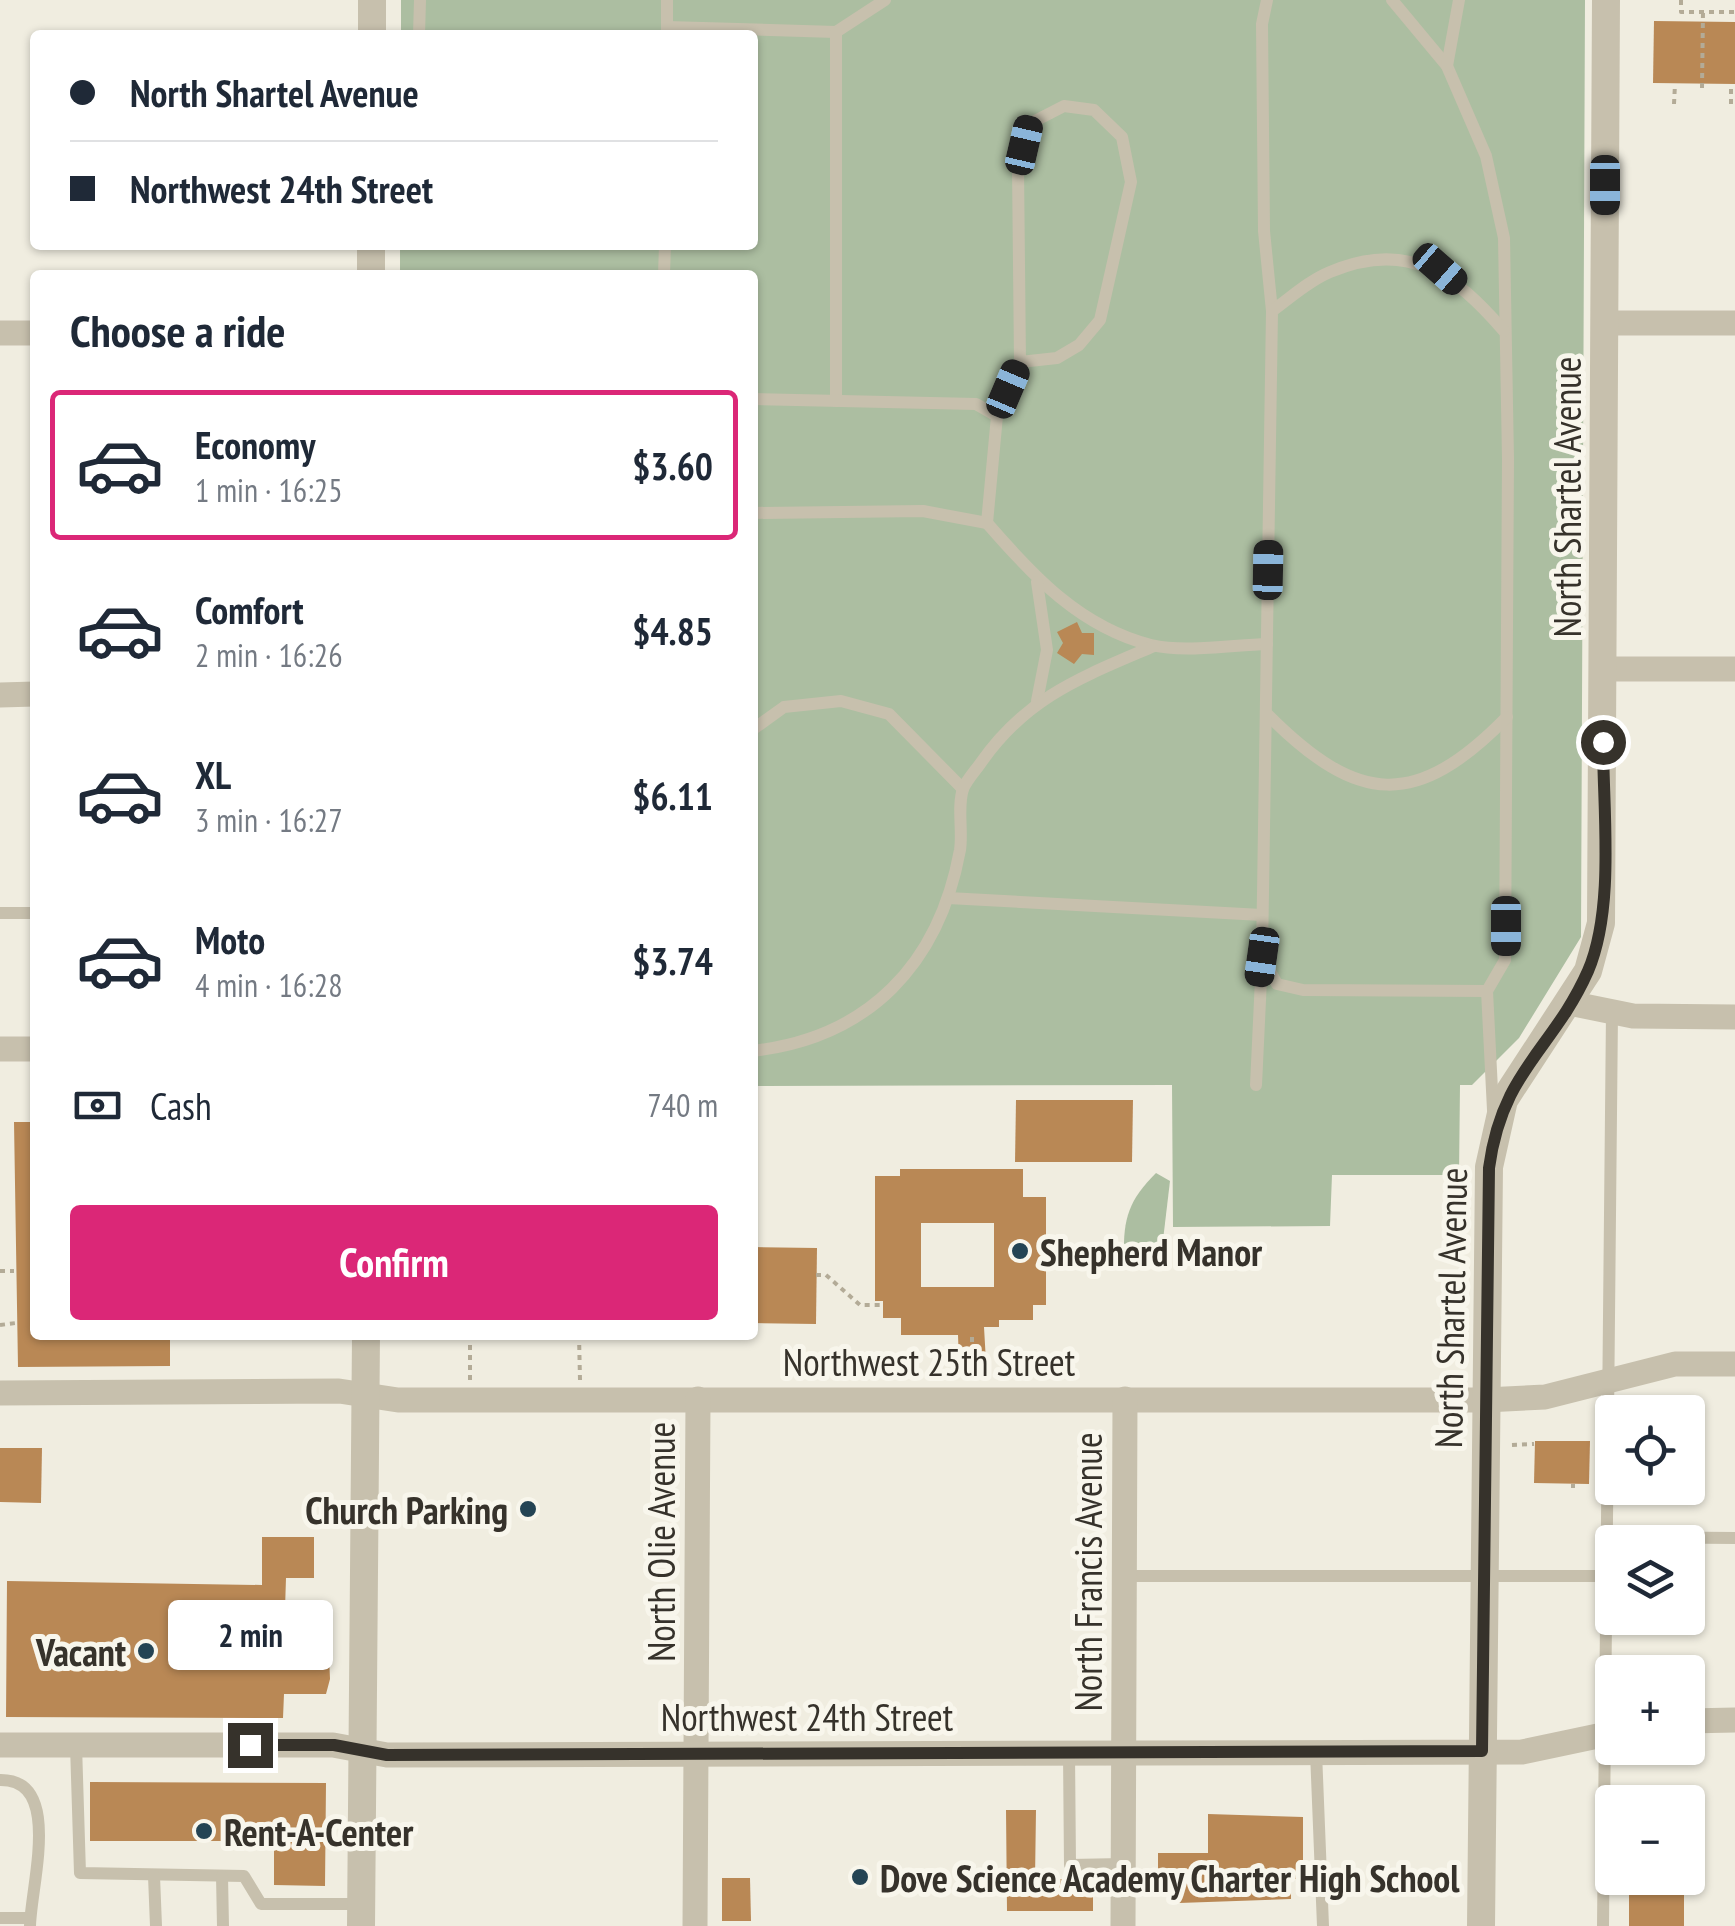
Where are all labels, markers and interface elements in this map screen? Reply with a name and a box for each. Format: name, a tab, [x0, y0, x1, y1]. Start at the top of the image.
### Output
text: North Shartel Avenue	[130, 68, 419, 117]
car	[1003, 112, 1045, 178]
car	[1590, 155, 1620, 215]
text: Northwest 24th Street	[130, 164, 433, 213]
car	[1408, 238, 1472, 300]
text: Choose a ride	[70, 301, 285, 359]
car	[982, 356, 1034, 422]
street label: North Shartel Avenue	[1542, 357, 1591, 637]
icon: car	[75, 420, 165, 510]
text: Economy	[195, 420, 315, 469]
text: $3.60	[632, 441, 713, 490]
text: 1 min · 16:25	[195, 469, 343, 511]
car	[1252, 540, 1284, 600]
icon: car	[75, 585, 165, 675]
text: Comfort	[195, 585, 304, 634]
text: $4.85	[632, 606, 713, 655]
text: 2 min · 16:26	[195, 634, 343, 676]
route start	[1581, 720, 1626, 765]
icon: car	[75, 750, 165, 840]
text: XL	[195, 750, 231, 799]
text: $6.11	[632, 771, 713, 820]
text: 3 min · 16:27	[195, 799, 343, 841]
car	[1491, 896, 1521, 956]
icon: car	[75, 915, 165, 1005]
text: Moto	[195, 915, 265, 964]
car	[1243, 925, 1281, 989]
text: $3.74	[632, 936, 713, 985]
text: 4 min · 16:28	[195, 964, 343, 1006]
icon: cash	[70, 1078, 125, 1133]
text: Cash	[150, 1081, 212, 1130]
text: 740 m	[647, 1084, 718, 1126]
street label: North Shartel Avenue	[1423, 1167, 1477, 1449]
button: Confirm	[70, 1205, 718, 1320]
place label: Shepherd Manor	[1040, 1227, 1263, 1276]
marker: Shepherd Manor	[1009, 1240, 1031, 1262]
street label: Northwest 25th Street	[783, 1337, 1076, 1386]
map controls	[1595, 1395, 1705, 1895]
button: locate	[1595, 1395, 1705, 1505]
street label: North Olie Avenue	[636, 1422, 685, 1662]
street label: North Francis Avenue	[1063, 1432, 1112, 1712]
place label: Church Parking	[305, 1485, 508, 1534]
marker: Church Parking	[517, 1498, 539, 1520]
button: layers	[1595, 1525, 1705, 1635]
callout: 2 min	[168, 1600, 332, 1670]
text: 2 min	[218, 1614, 283, 1656]
place label: Vacant	[35, 1627, 126, 1676]
marker: Vacant	[135, 1640, 157, 1662]
button: +	[1595, 1655, 1705, 1765]
street label: Northwest 24th Street	[661, 1692, 954, 1741]
route end	[228, 1723, 273, 1768]
button: −	[1595, 1785, 1705, 1895]
place label: Rent-A-Center	[224, 1807, 414, 1856]
marker: Rent-A-Center	[193, 1820, 215, 1842]
place label: Dove Science Academy Charter High School	[880, 1853, 1460, 1902]
marker: Dove Science Academy Charter High School	[849, 1866, 871, 1888]

